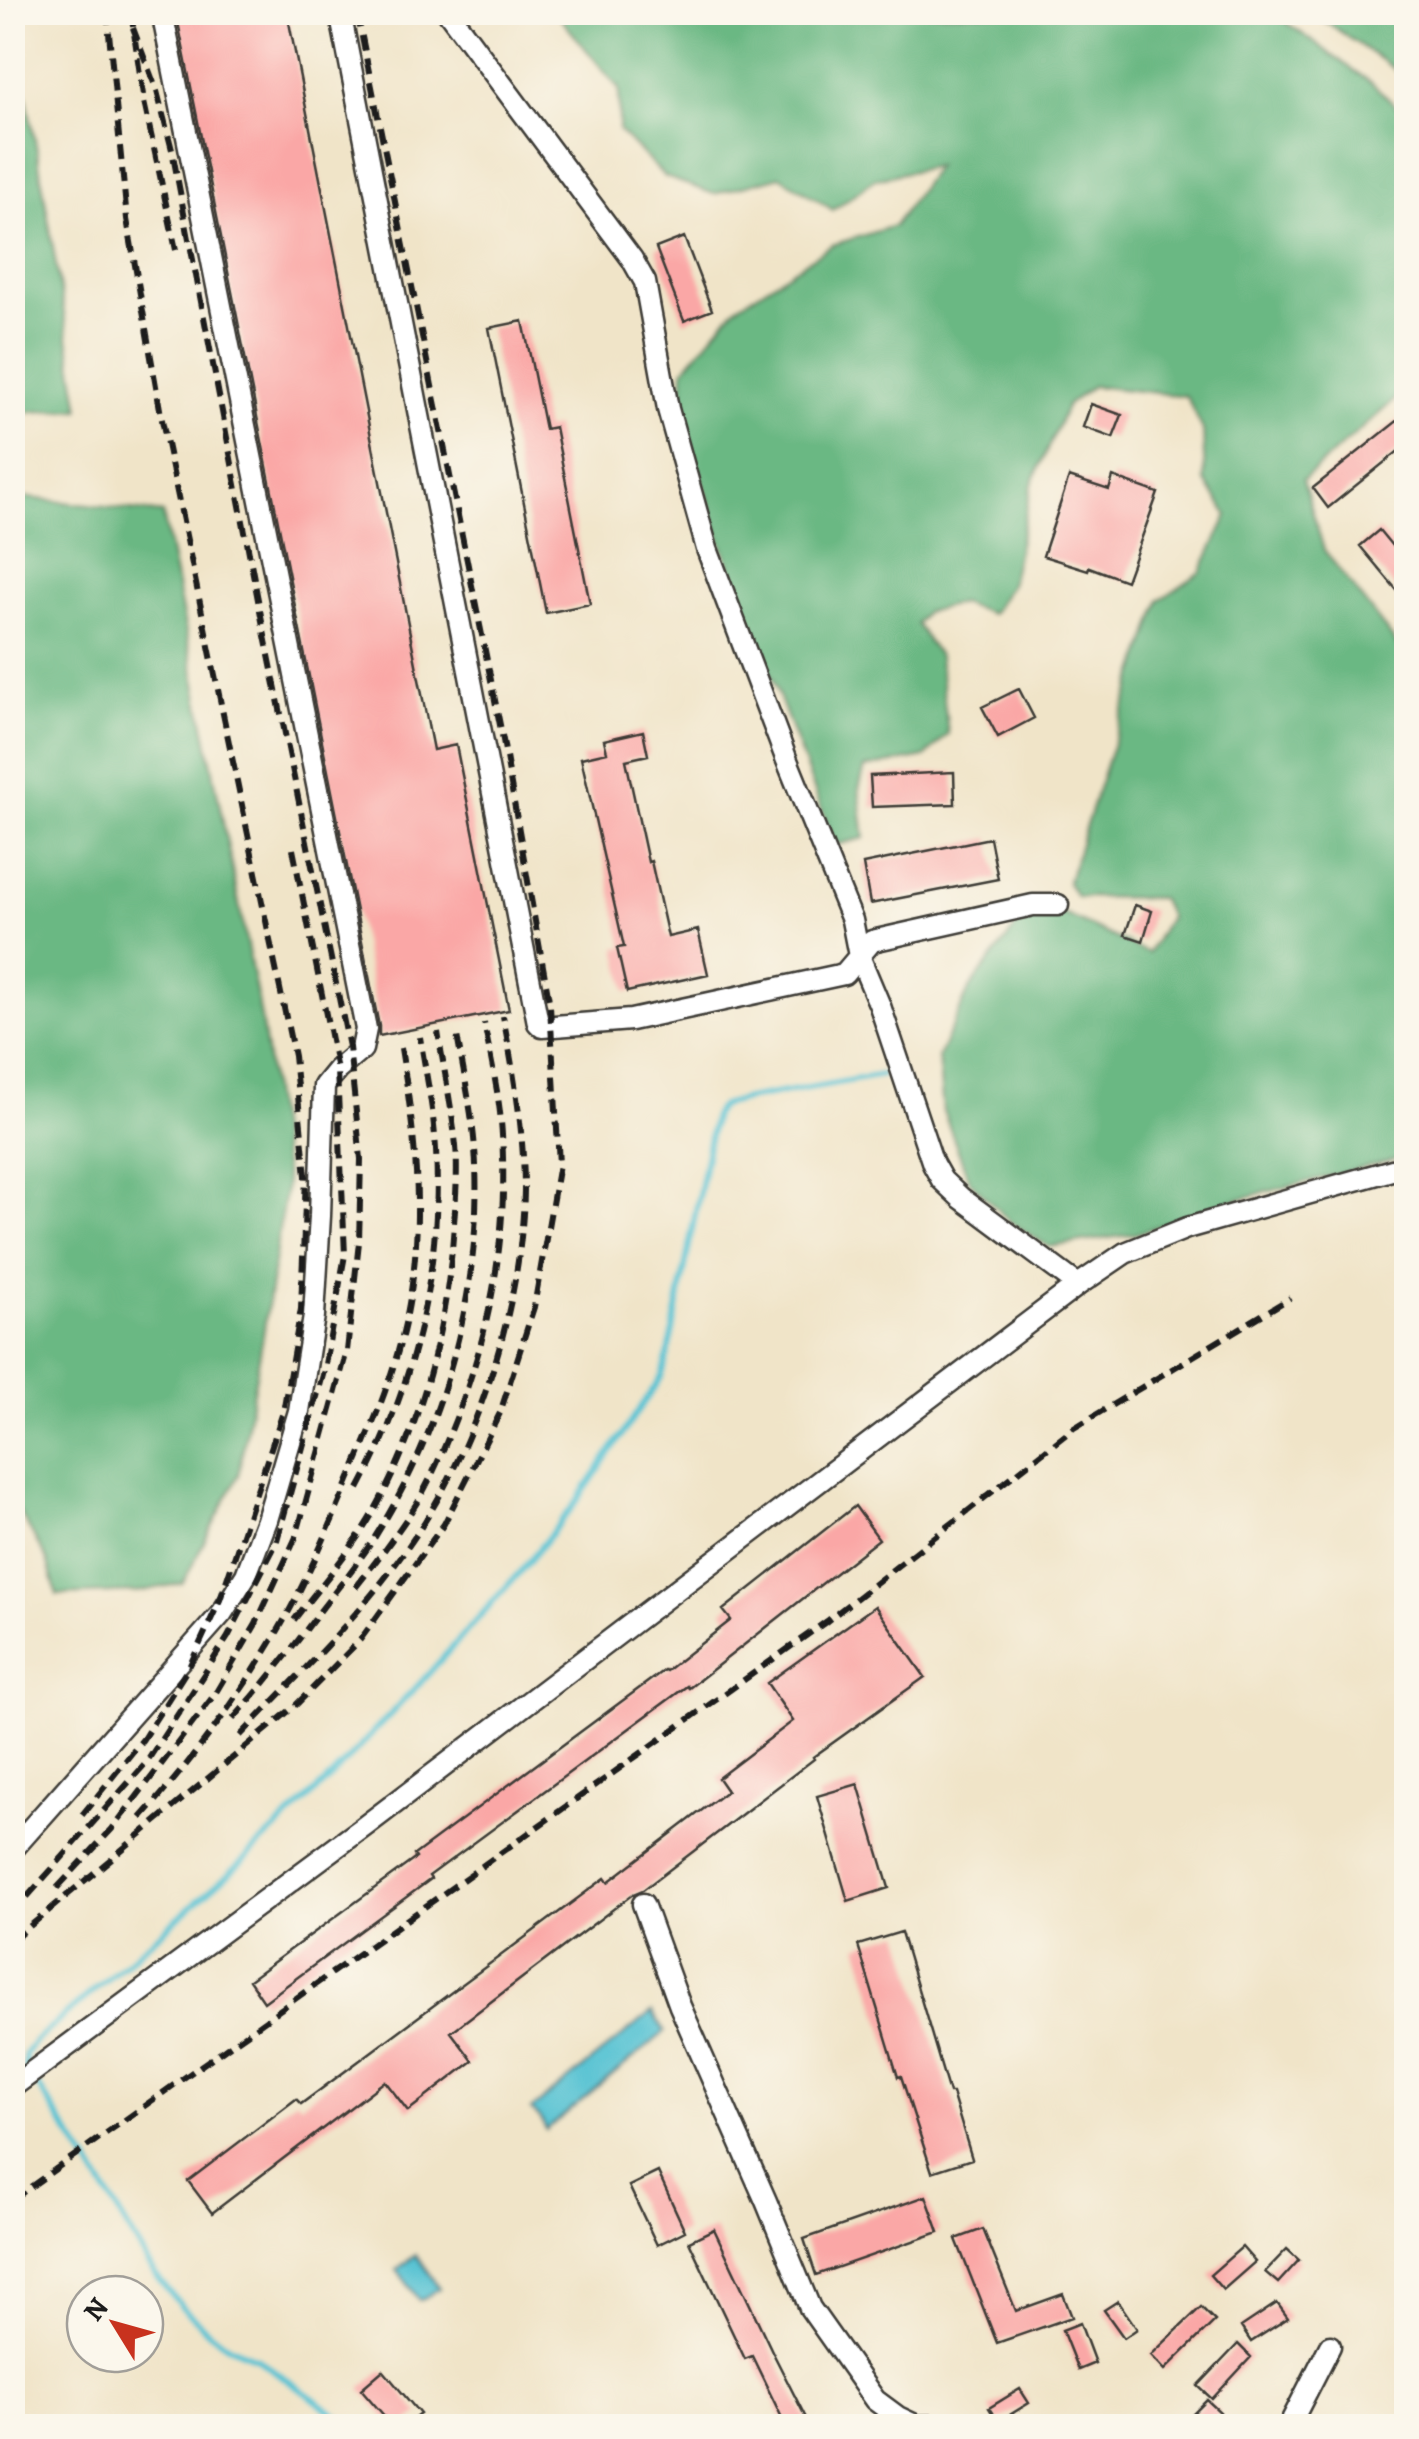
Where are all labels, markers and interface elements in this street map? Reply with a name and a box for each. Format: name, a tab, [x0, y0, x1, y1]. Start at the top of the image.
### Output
north arrow	[65, 2274, 165, 2374]
text: N	[75, 2290, 117, 2329]

